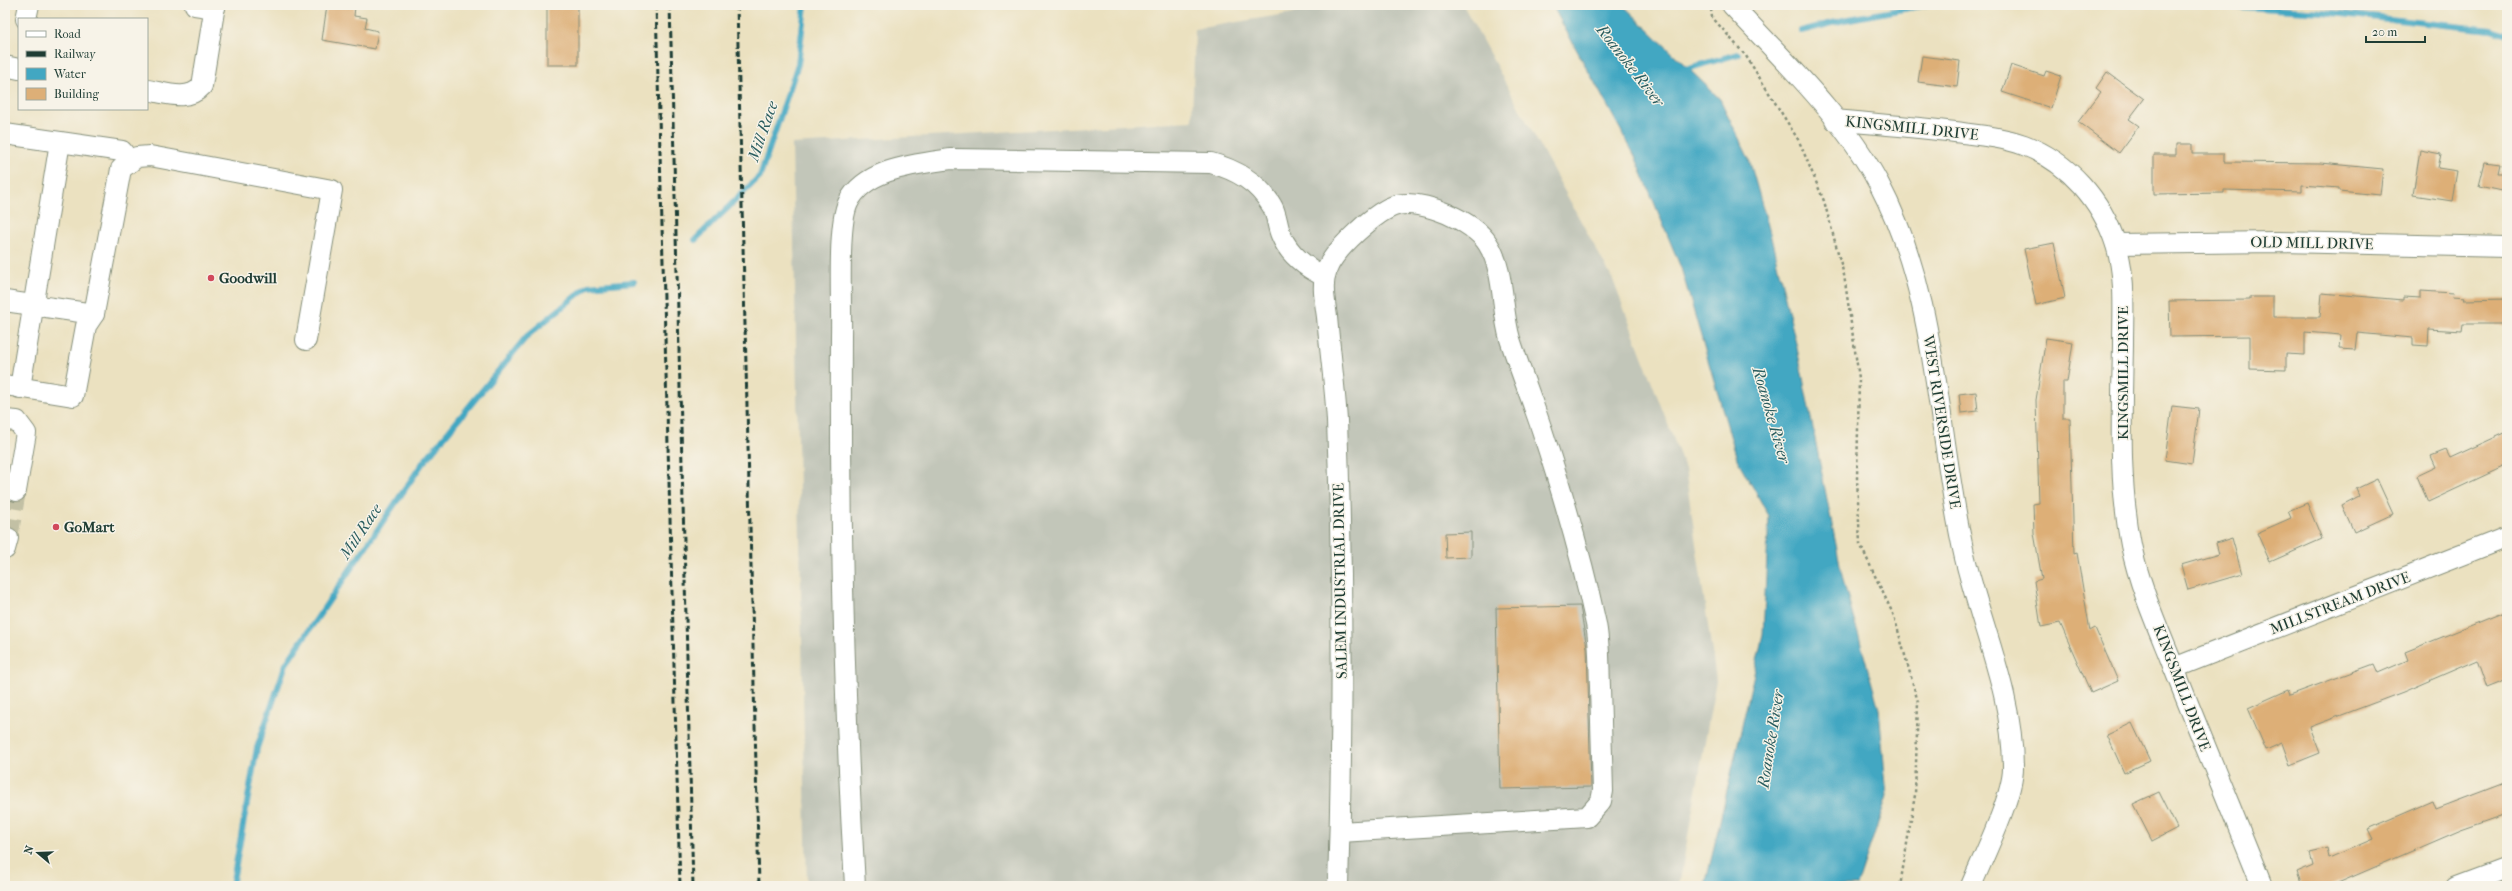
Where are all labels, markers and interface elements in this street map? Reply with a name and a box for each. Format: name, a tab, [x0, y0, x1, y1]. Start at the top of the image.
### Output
legend	[18, 18, 148, 110]
scale bar	[2366, 18, 2425, 44]
water label: Roanoke River	[1592, 20, 1670, 112]
text: 20 m	[2372, 25, 2397, 39]
text: Road	[54, 27, 81, 41]
text: Railway	[54, 47, 96, 61]
text: Water	[53, 67, 87, 81]
text: Building	[54, 87, 99, 101]
water label: Mill Race	[743, 98, 782, 165]
street label: KINGSMILL DRIVE	[1844, 112, 1980, 144]
street label: OLD MILL DRIVE	[2250, 233, 2374, 253]
place label: Goodwill	[219, 269, 278, 287]
marker: Goodwill	[206, 273, 216, 283]
street label: KINGSMILL DRIVE	[2114, 306, 2132, 440]
street label: WEST RIVERSIDE DRIVE	[1919, 333, 1965, 510]
water label: Roanoke River	[1748, 364, 1795, 467]
street label: SALEM INDUSTRIAL DRIVE	[1329, 483, 1351, 679]
water label: Mill Race	[335, 500, 386, 563]
place label: GoMart	[64, 518, 115, 536]
marker: GoMart	[51, 522, 61, 532]
street label: MILLSTREAM DRIVE	[2267, 568, 2413, 638]
street label: KINGSMILL DRIVE	[2150, 622, 2214, 754]
water label: Roanoke River	[1753, 687, 1788, 790]
north arrow	[18, 833, 58, 873]
text: N	[22, 843, 37, 856]

